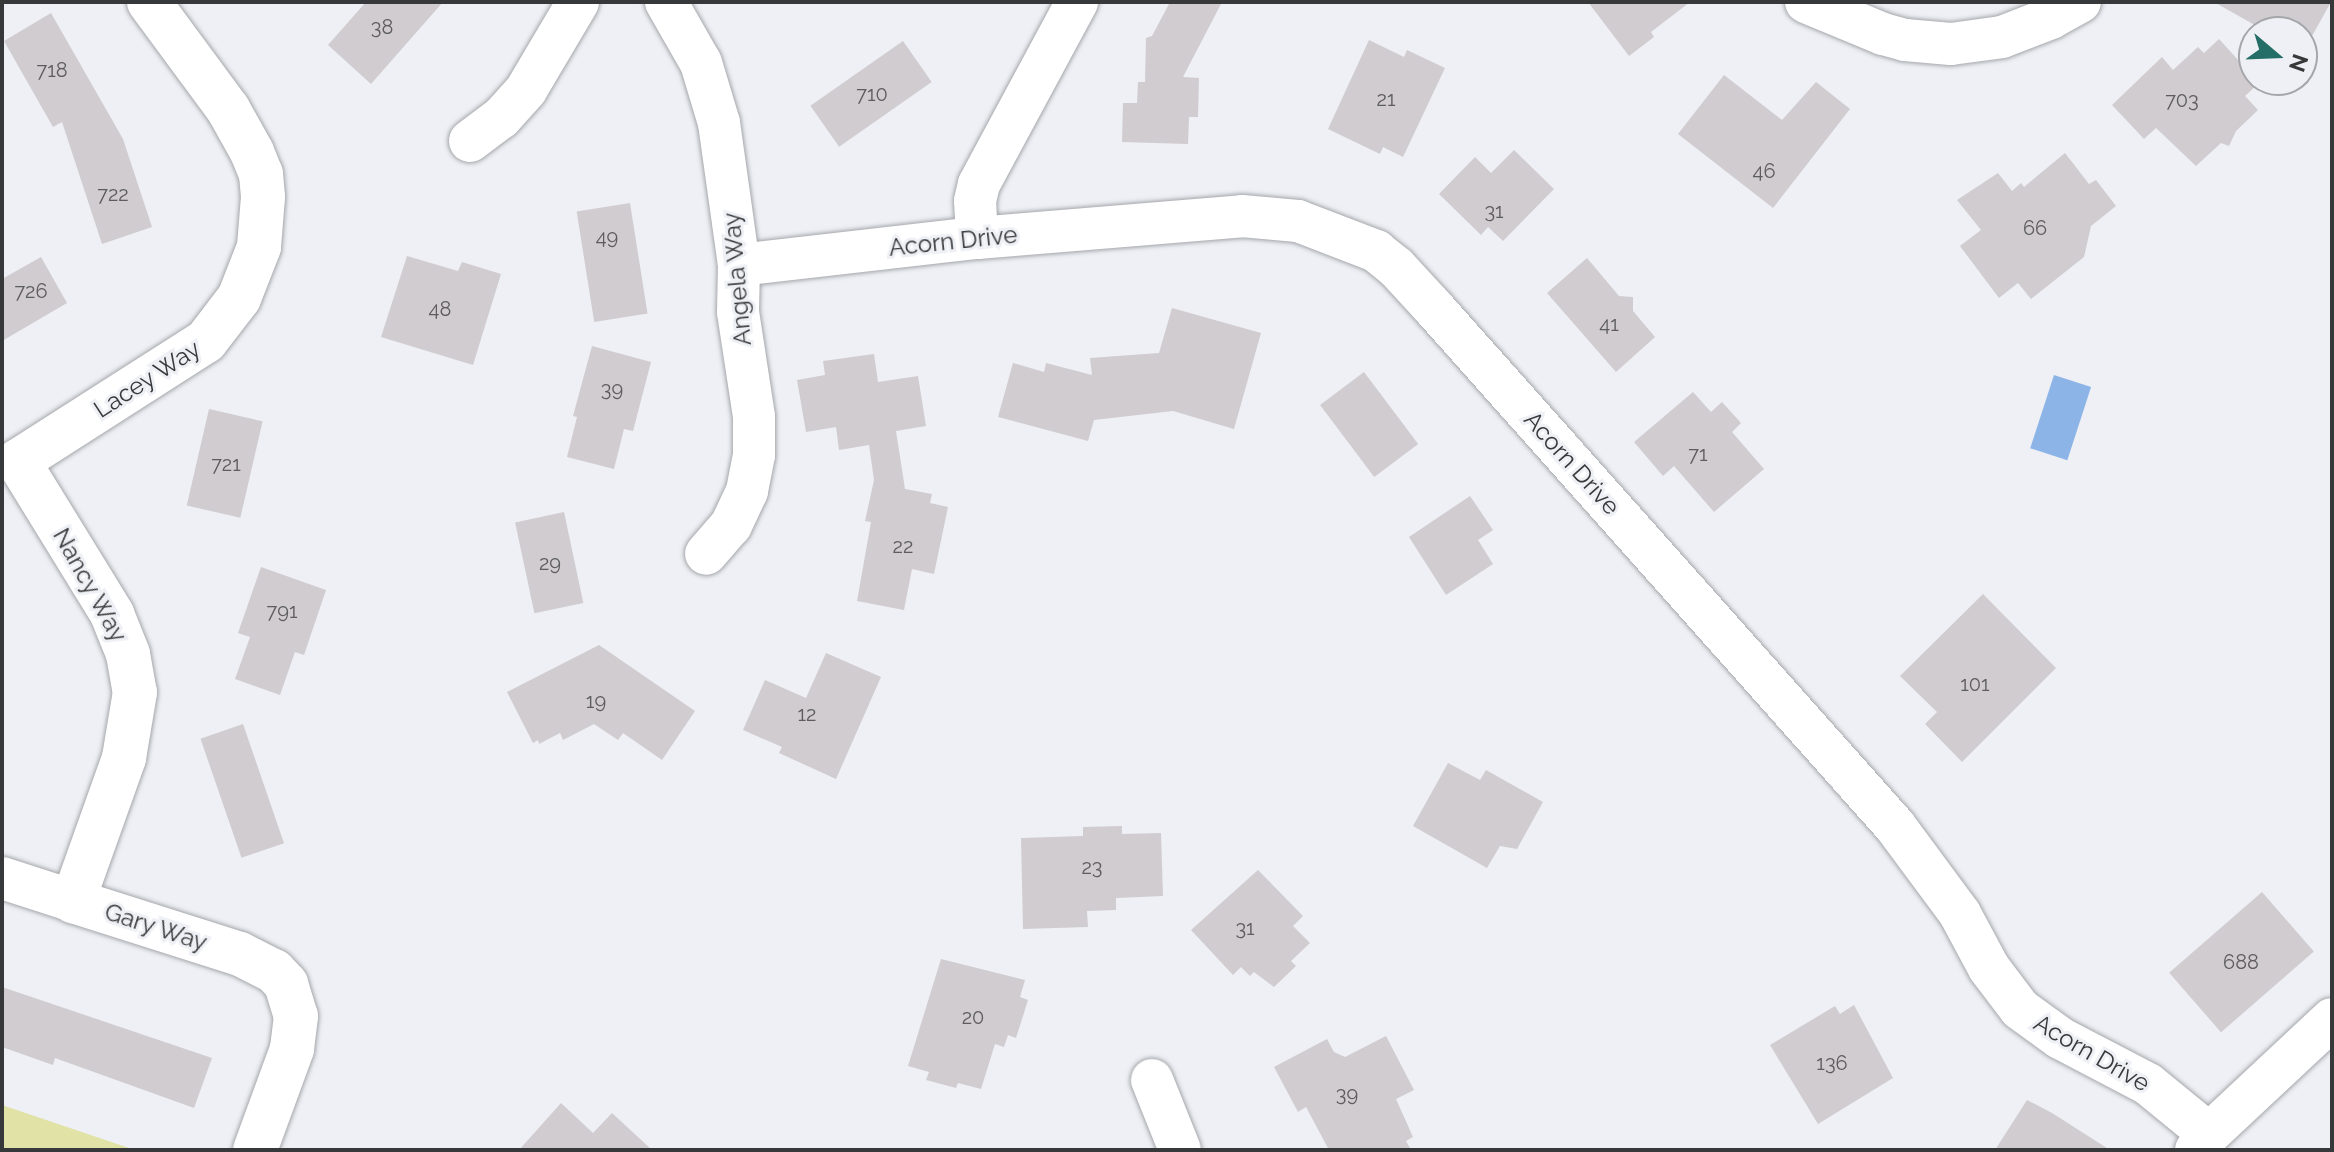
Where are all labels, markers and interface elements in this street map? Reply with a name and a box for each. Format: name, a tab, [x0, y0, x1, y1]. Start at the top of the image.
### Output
house number: 38	[371, 15, 393, 39]
north arrow	[2238, 16, 2318, 96]
text: N	[2284, 51, 2314, 75]
house number: 718	[36, 58, 68, 82]
house number: 710	[856, 82, 888, 106]
house number: 21	[1377, 87, 1395, 111]
house number: 703	[2165, 88, 2199, 112]
house number: 46	[1753, 159, 1775, 183]
house number: 722	[97, 182, 129, 206]
house number: 31	[1484, 199, 1504, 223]
street label: Angela Way	[717, 211, 757, 347]
house number: 66	[2023, 216, 2047, 240]
street label: Acorn Drive	[887, 220, 1019, 262]
house number: 49	[596, 225, 618, 249]
house number: 726	[14, 279, 48, 303]
house number: 48	[429, 297, 451, 321]
house number: 41	[1599, 312, 1619, 336]
street label: Lacey Way	[88, 334, 206, 424]
house number: 39	[601, 377, 623, 401]
street label: Acorn Drive	[1518, 405, 1626, 521]
house number: 71	[1688, 442, 1708, 466]
house number: 721	[211, 452, 241, 476]
street label: Nancy Way	[47, 522, 133, 648]
house number: 22	[893, 534, 913, 558]
house number: 29	[539, 551, 561, 575]
house number: 791	[267, 599, 297, 623]
house number: 101	[1960, 672, 1990, 696]
house number: 19	[586, 689, 606, 713]
house number: 12	[798, 702, 816, 726]
house number: 23	[1081, 855, 1103, 879]
street label: Gary Way	[100, 897, 212, 957]
house number: 31	[1235, 916, 1255, 940]
house number: 688	[2223, 950, 2259, 974]
house number: 20	[962, 1005, 984, 1029]
street label: Acorn Drive	[2029, 1008, 2155, 1098]
house number: 136	[1816, 1051, 1848, 1075]
house number: 39	[1336, 1082, 1358, 1106]

